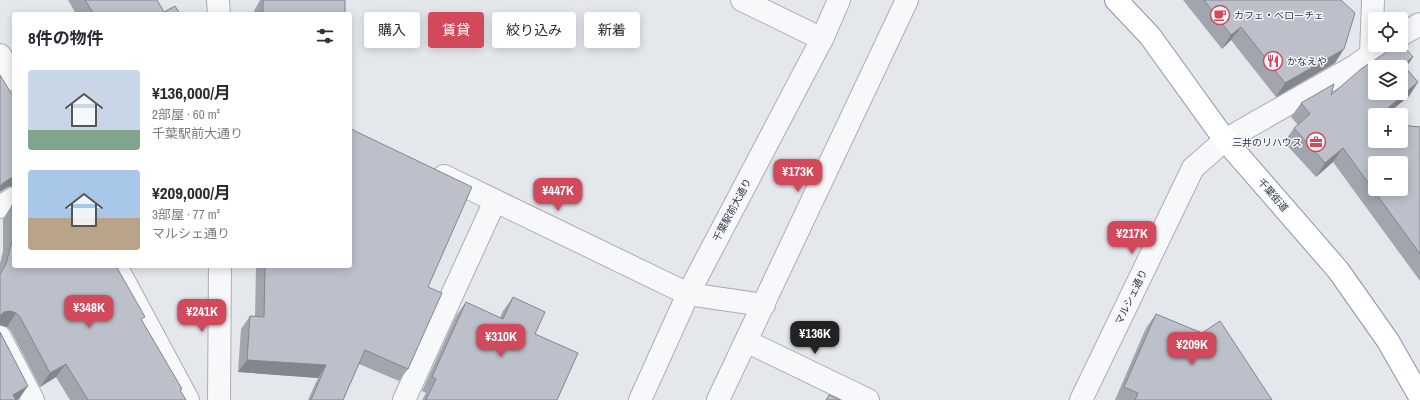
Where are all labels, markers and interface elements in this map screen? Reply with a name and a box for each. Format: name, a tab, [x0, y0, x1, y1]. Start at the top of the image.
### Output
cafe icon: カフェ・ベローチェ	[1209, 4, 1231, 26]
place label: カフェ・ベローチェ	[1234, 9, 1324, 22]
chip: 購入	[364, 12, 420, 48]
chip: 賃貸	[428, 12, 484, 48]
chip: 絞り込み	[492, 12, 576, 48]
chip: 新着	[584, 12, 640, 48]
map controls	[1368, 12, 1408, 196]
button: locate	[1368, 12, 1408, 52]
icon: filters	[314, 25, 336, 47]
text: 8件の物件	[28, 26, 104, 49]
restaurant icon: かなえや	[1262, 50, 1284, 72]
place label: かなえや	[1287, 55, 1327, 68]
button: layers	[1368, 60, 1408, 100]
text: ¥136,000/月	[152, 81, 231, 104]
icon: home	[60, 86, 108, 134]
text: 2部屋 · 60 m²	[152, 106, 220, 123]
button: +	[1368, 108, 1408, 148]
text: 千葉駅前大通り	[152, 125, 243, 142]
office icon: 三井のリハウス	[1305, 131, 1327, 153]
place label: 三井のリハウス	[1232, 136, 1302, 149]
button: −	[1368, 156, 1408, 196]
pin: ¥173K	[770, 159, 826, 193]
text: ¥173K	[782, 163, 814, 180]
street label: 千葉駅前大通り	[710, 176, 754, 244]
street label: 千葉街道	[1255, 176, 1291, 214]
pin: ¥447K	[530, 178, 586, 212]
text: ¥209,000/月	[152, 181, 231, 204]
text: ¥447K	[542, 182, 574, 199]
icon: home	[60, 186, 108, 234]
text: 3部屋 · 77 m²	[152, 206, 220, 223]
pin: ¥217K	[1104, 221, 1160, 255]
text: マルシェ通り	[152, 225, 230, 242]
text: ¥217K	[1116, 225, 1148, 242]
street label: マルシェ通り	[1112, 267, 1150, 327]
pin: ¥348K	[61, 295, 117, 329]
text: ¥348K	[73, 299, 105, 316]
pin: ¥241K	[174, 299, 230, 333]
text: ¥241K	[186, 303, 218, 320]
pin: ¥136K	[787, 321, 843, 355]
pin: ¥310K	[473, 324, 529, 358]
text: ¥136K	[799, 325, 831, 342]
text: ¥310K	[485, 328, 517, 345]
pin: ¥209K	[1164, 332, 1220, 366]
text: ¥209K	[1176, 336, 1208, 353]

